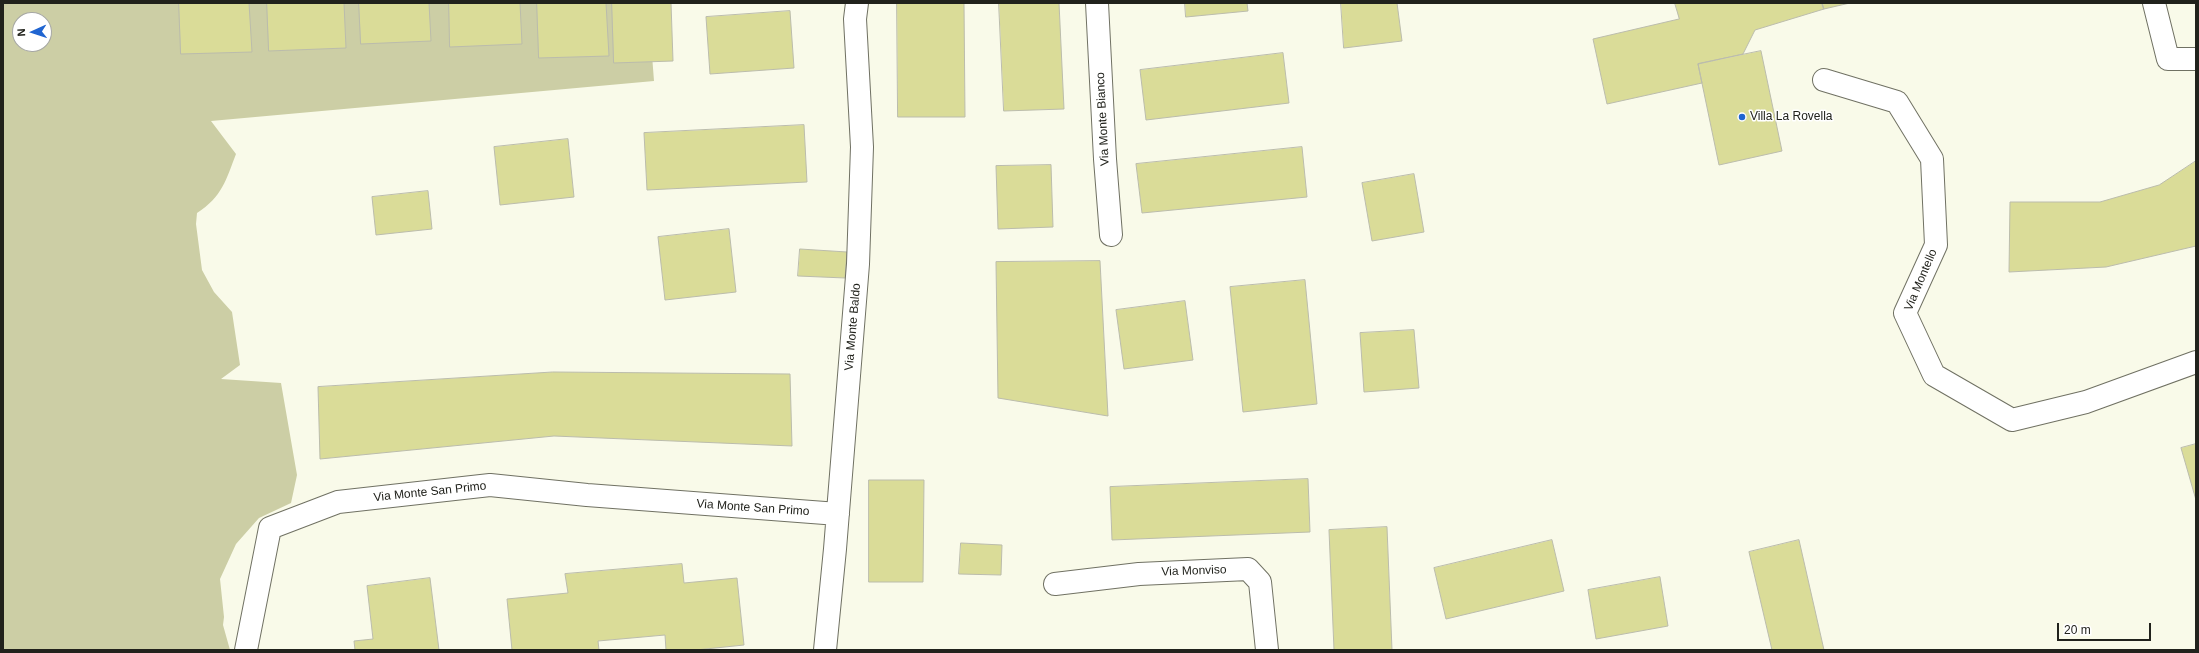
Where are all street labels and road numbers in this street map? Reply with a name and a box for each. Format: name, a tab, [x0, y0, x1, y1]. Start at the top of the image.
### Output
street label: Via Monte Bianco	[1093, 72, 1113, 166]
street label: Via Montello	[1902, 247, 1940, 313]
street label: Via Monte Baldo	[842, 283, 864, 371]
street label: Via Monte San Primo	[373, 479, 487, 505]
street label: Via Monte San Primo	[696, 497, 810, 519]
street label: Via Monviso	[1161, 563, 1227, 579]

